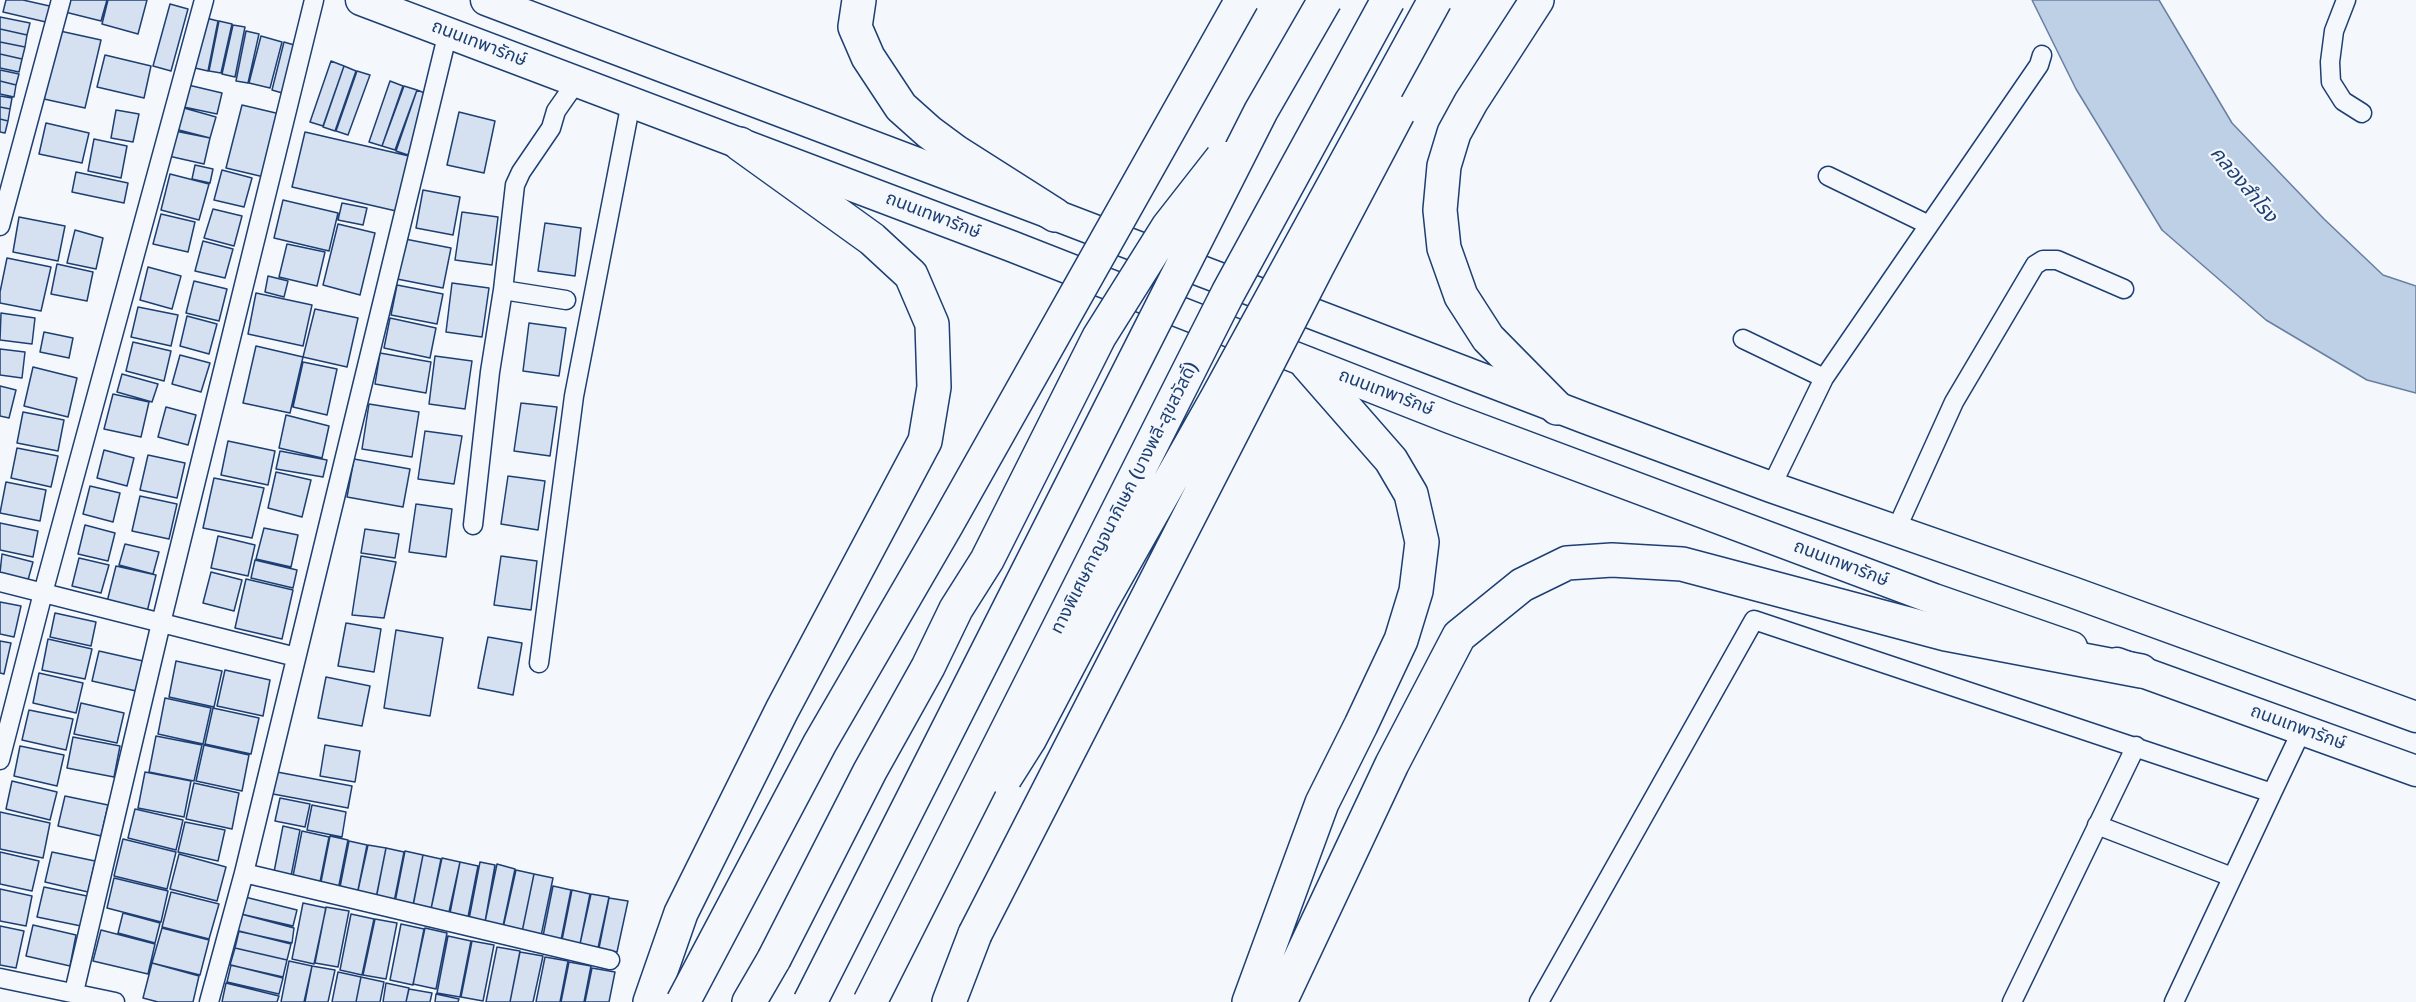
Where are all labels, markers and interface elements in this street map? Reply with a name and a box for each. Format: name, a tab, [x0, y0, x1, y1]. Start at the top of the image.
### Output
street label: ถนนเทพารักษ์	[428, 16, 530, 72]
water label: คลองสำโรง	[2204, 142, 2282, 228]
street label: ถนนเทพารักษ์	[882, 188, 984, 244]
street label: ทางพิเศษกาญจนาภิเษก (บางพลี-สุขสวัสดิ์)	[1047, 358, 1203, 638]
street label: ถนนเทพารักษ์	[1335, 365, 1437, 421]
street label: ถนนเทพารักษ์	[1790, 536, 1892, 592]
street label: ถนนเทพารักษ์	[2247, 701, 2349, 755]

